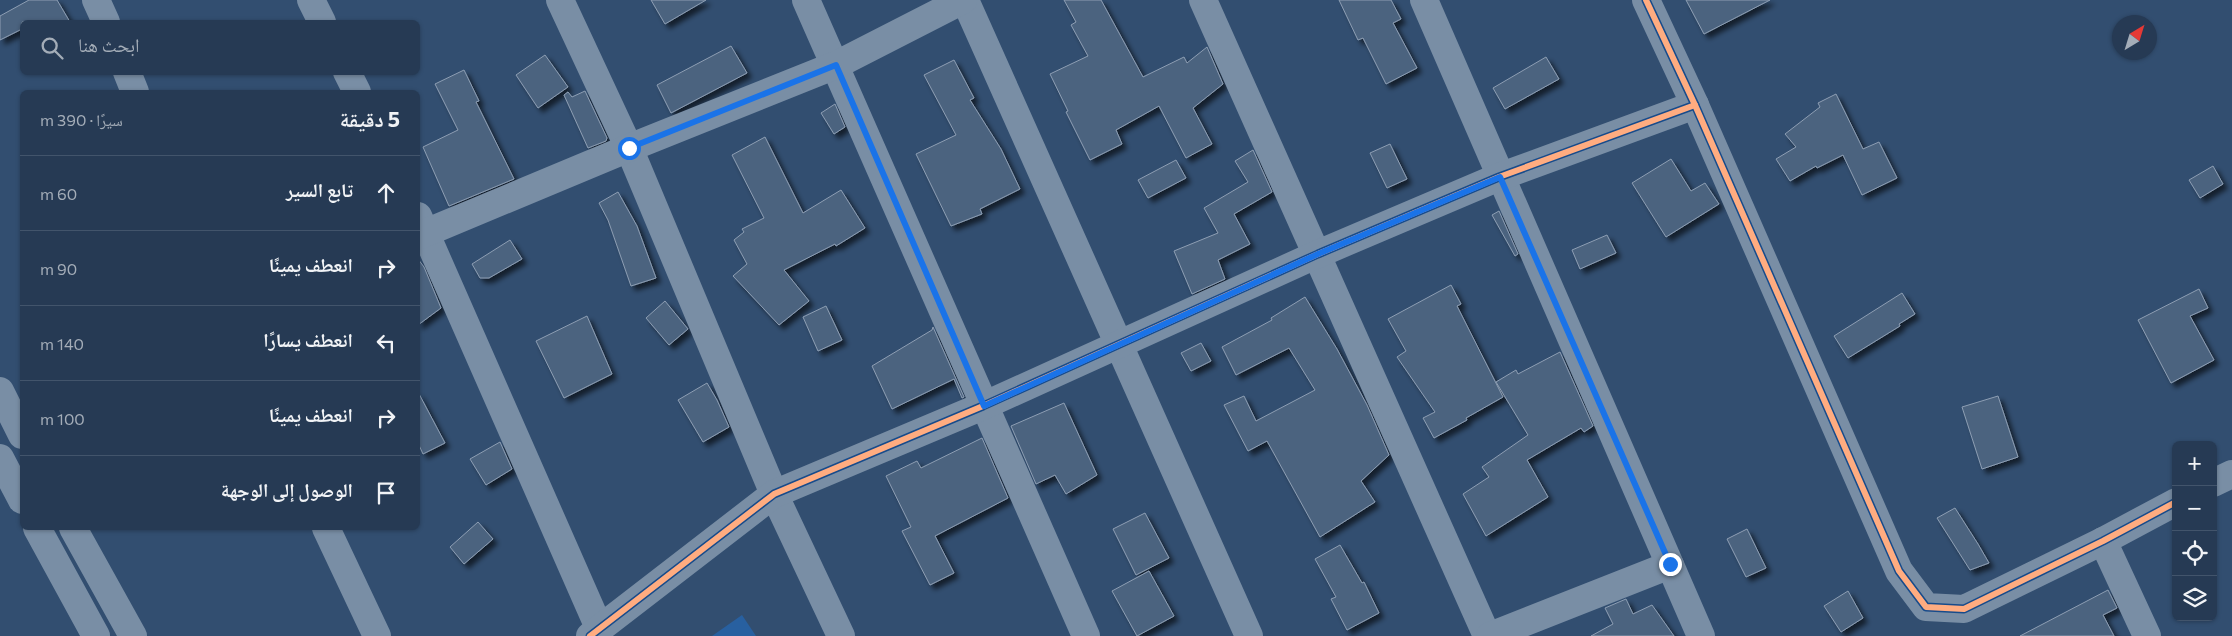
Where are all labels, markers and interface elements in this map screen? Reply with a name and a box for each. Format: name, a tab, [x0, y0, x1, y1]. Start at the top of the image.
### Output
north arrow	[2112, 15, 2157, 60]
search box	[20, 20, 420, 75]
text: ابحث هنا	[78, 33, 140, 56]
icon: search	[38, 34, 66, 62]
text: 5 دقيقة	[340, 106, 400, 131]
text: سيرًا · 390 m	[40, 110, 123, 129]
route start	[618, 137, 641, 160]
text: تابع السير	[286, 178, 353, 201]
icon: ahead	[372, 179, 400, 207]
text: 60 m	[40, 184, 77, 203]
text: انعطف يمينًا	[269, 253, 353, 276]
icon: right	[372, 254, 400, 282]
text: 90 m	[40, 259, 77, 278]
text: انعطف يسارًا	[263, 328, 353, 351]
icon: left	[372, 329, 400, 357]
text: 140 m	[40, 334, 84, 353]
text: انعطف يمينًا	[269, 403, 353, 426]
icon: right	[372, 404, 400, 432]
text: 100 m	[40, 409, 85, 428]
map controls	[2172, 441, 2217, 621]
button: +	[2172, 441, 2217, 486]
text: الوصول إلى الوجهة	[221, 478, 353, 501]
icon: arrive	[372, 479, 400, 507]
button: −	[2172, 486, 2217, 531]
button: locate	[2172, 531, 2217, 576]
route end	[1659, 553, 1682, 576]
button: layers	[2172, 576, 2217, 621]

